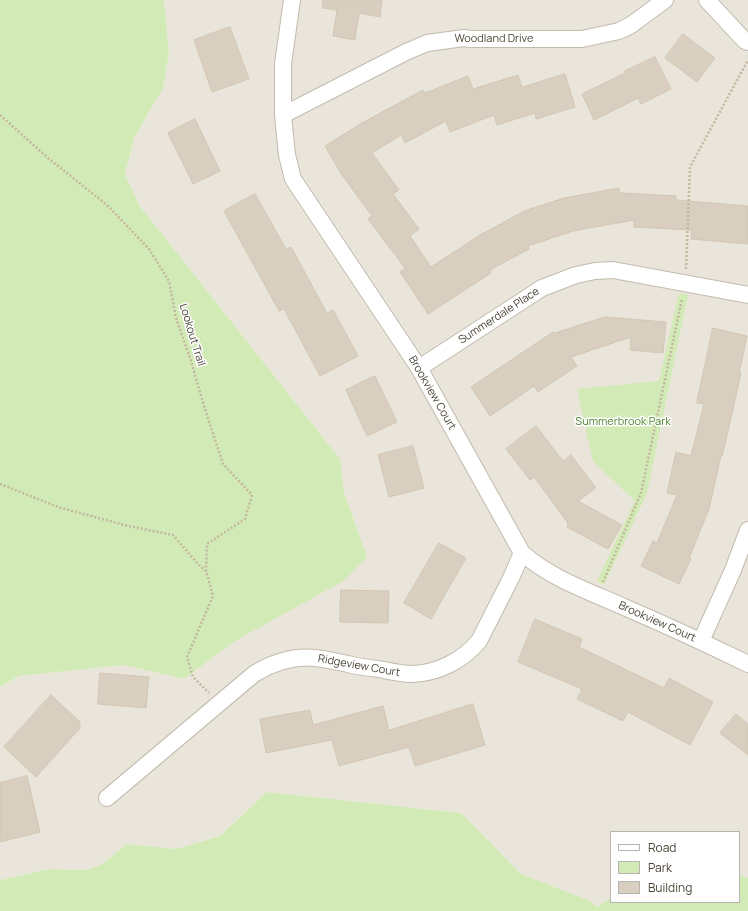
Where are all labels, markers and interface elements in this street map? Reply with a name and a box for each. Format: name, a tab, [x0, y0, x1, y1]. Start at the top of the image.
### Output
street label: Woodland Drive	[455, 32, 533, 46]
street label: Summerdale Place	[456, 285, 542, 347]
street label: Lookout Trail	[176, 302, 208, 368]
street label: Brookview Court	[405, 354, 459, 432]
park label: Summerbrook Park	[575, 415, 671, 429]
street label: Brookview Court	[616, 599, 698, 645]
street label: Ridgeview Court	[317, 652, 401, 680]
legend	[610, 831, 740, 903]
text: Road	[648, 839, 676, 856]
text: Park	[648, 859, 672, 876]
text: Building	[648, 879, 692, 896]

